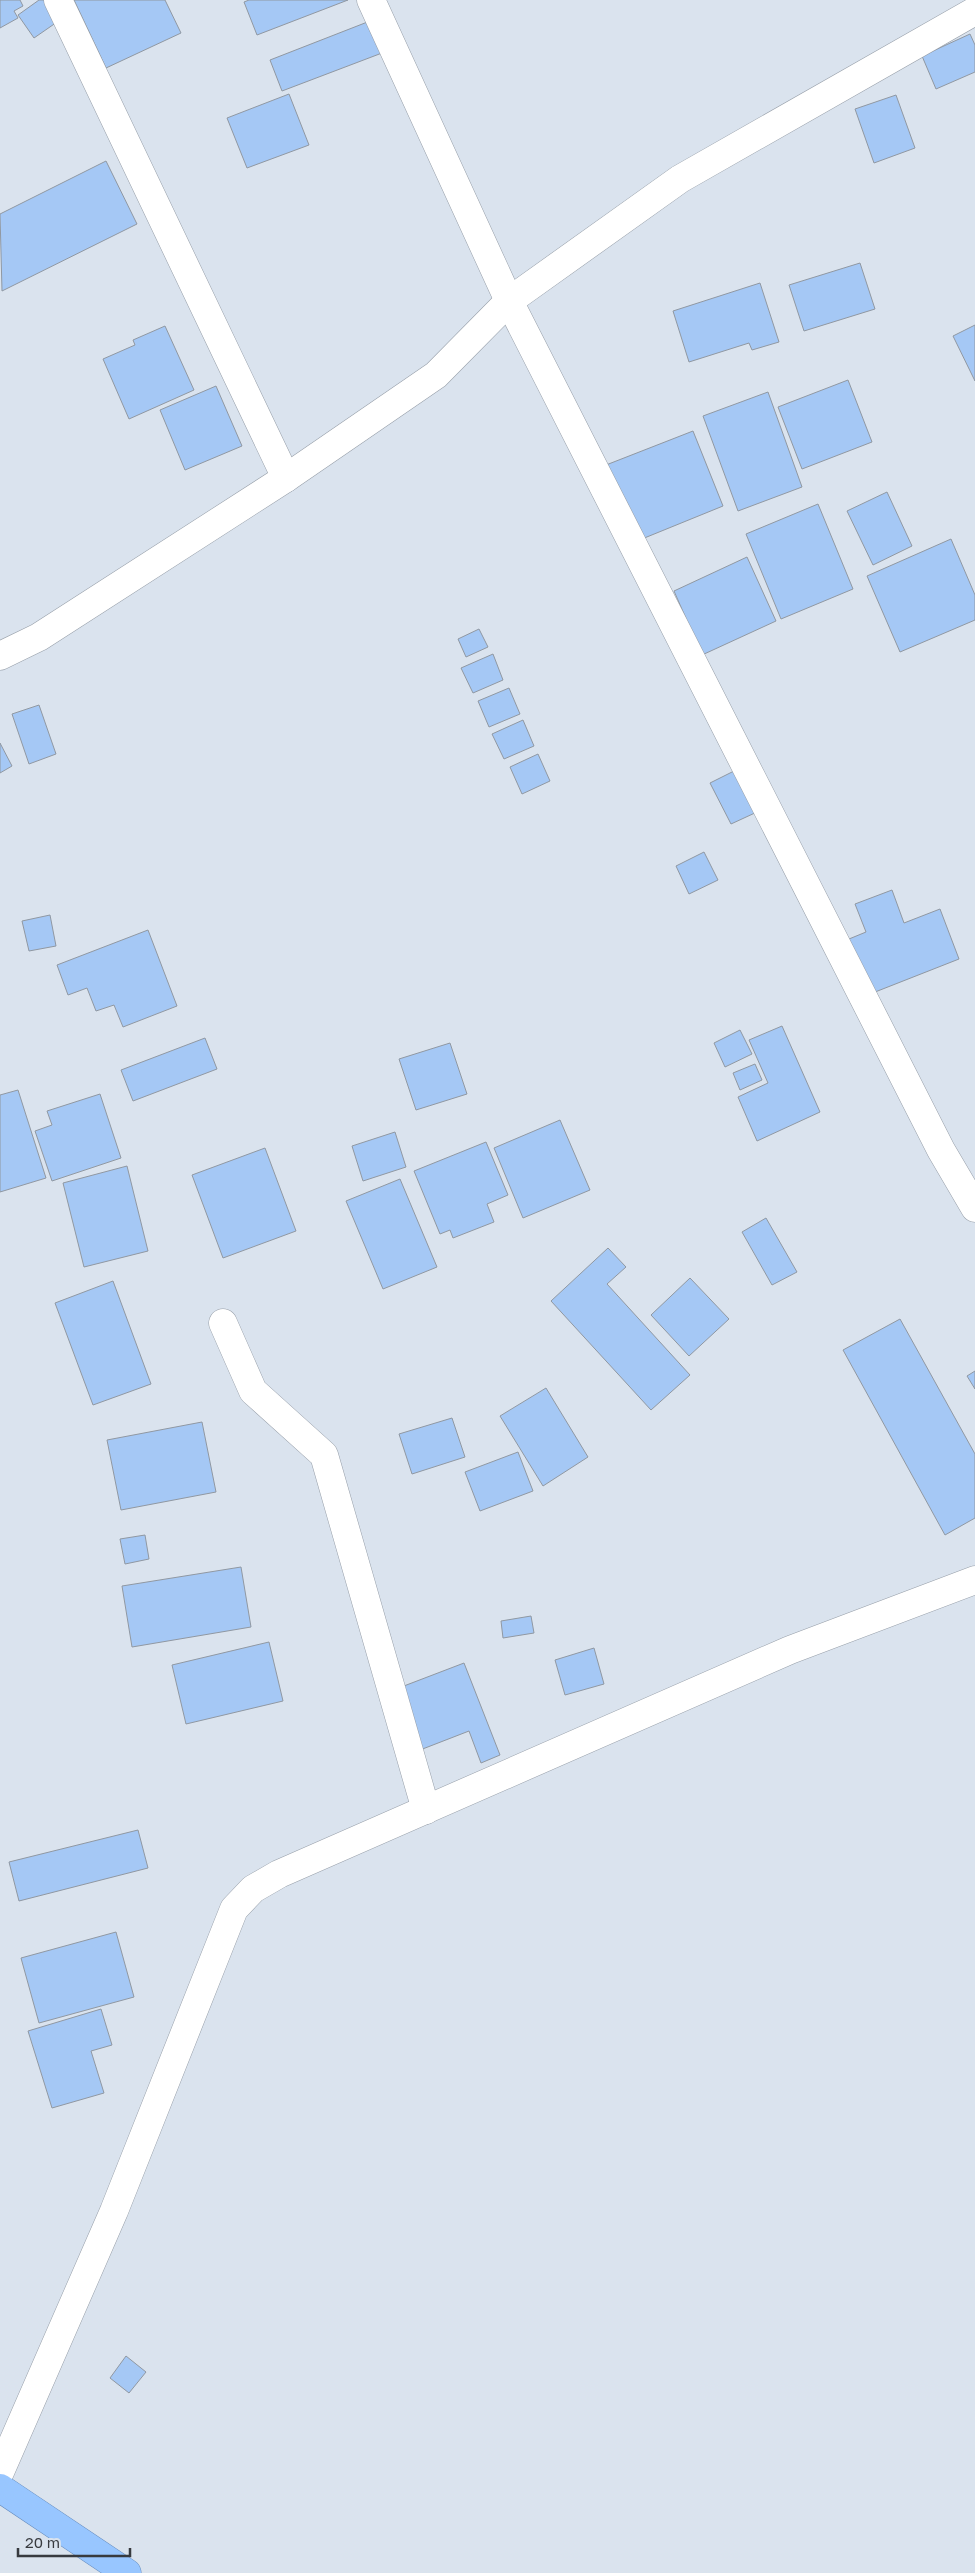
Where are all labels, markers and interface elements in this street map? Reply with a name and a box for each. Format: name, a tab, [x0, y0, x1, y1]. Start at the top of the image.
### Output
scale bar	[18, 2526, 130, 2558]
text: 20 m	[25, 2533, 60, 2551]

